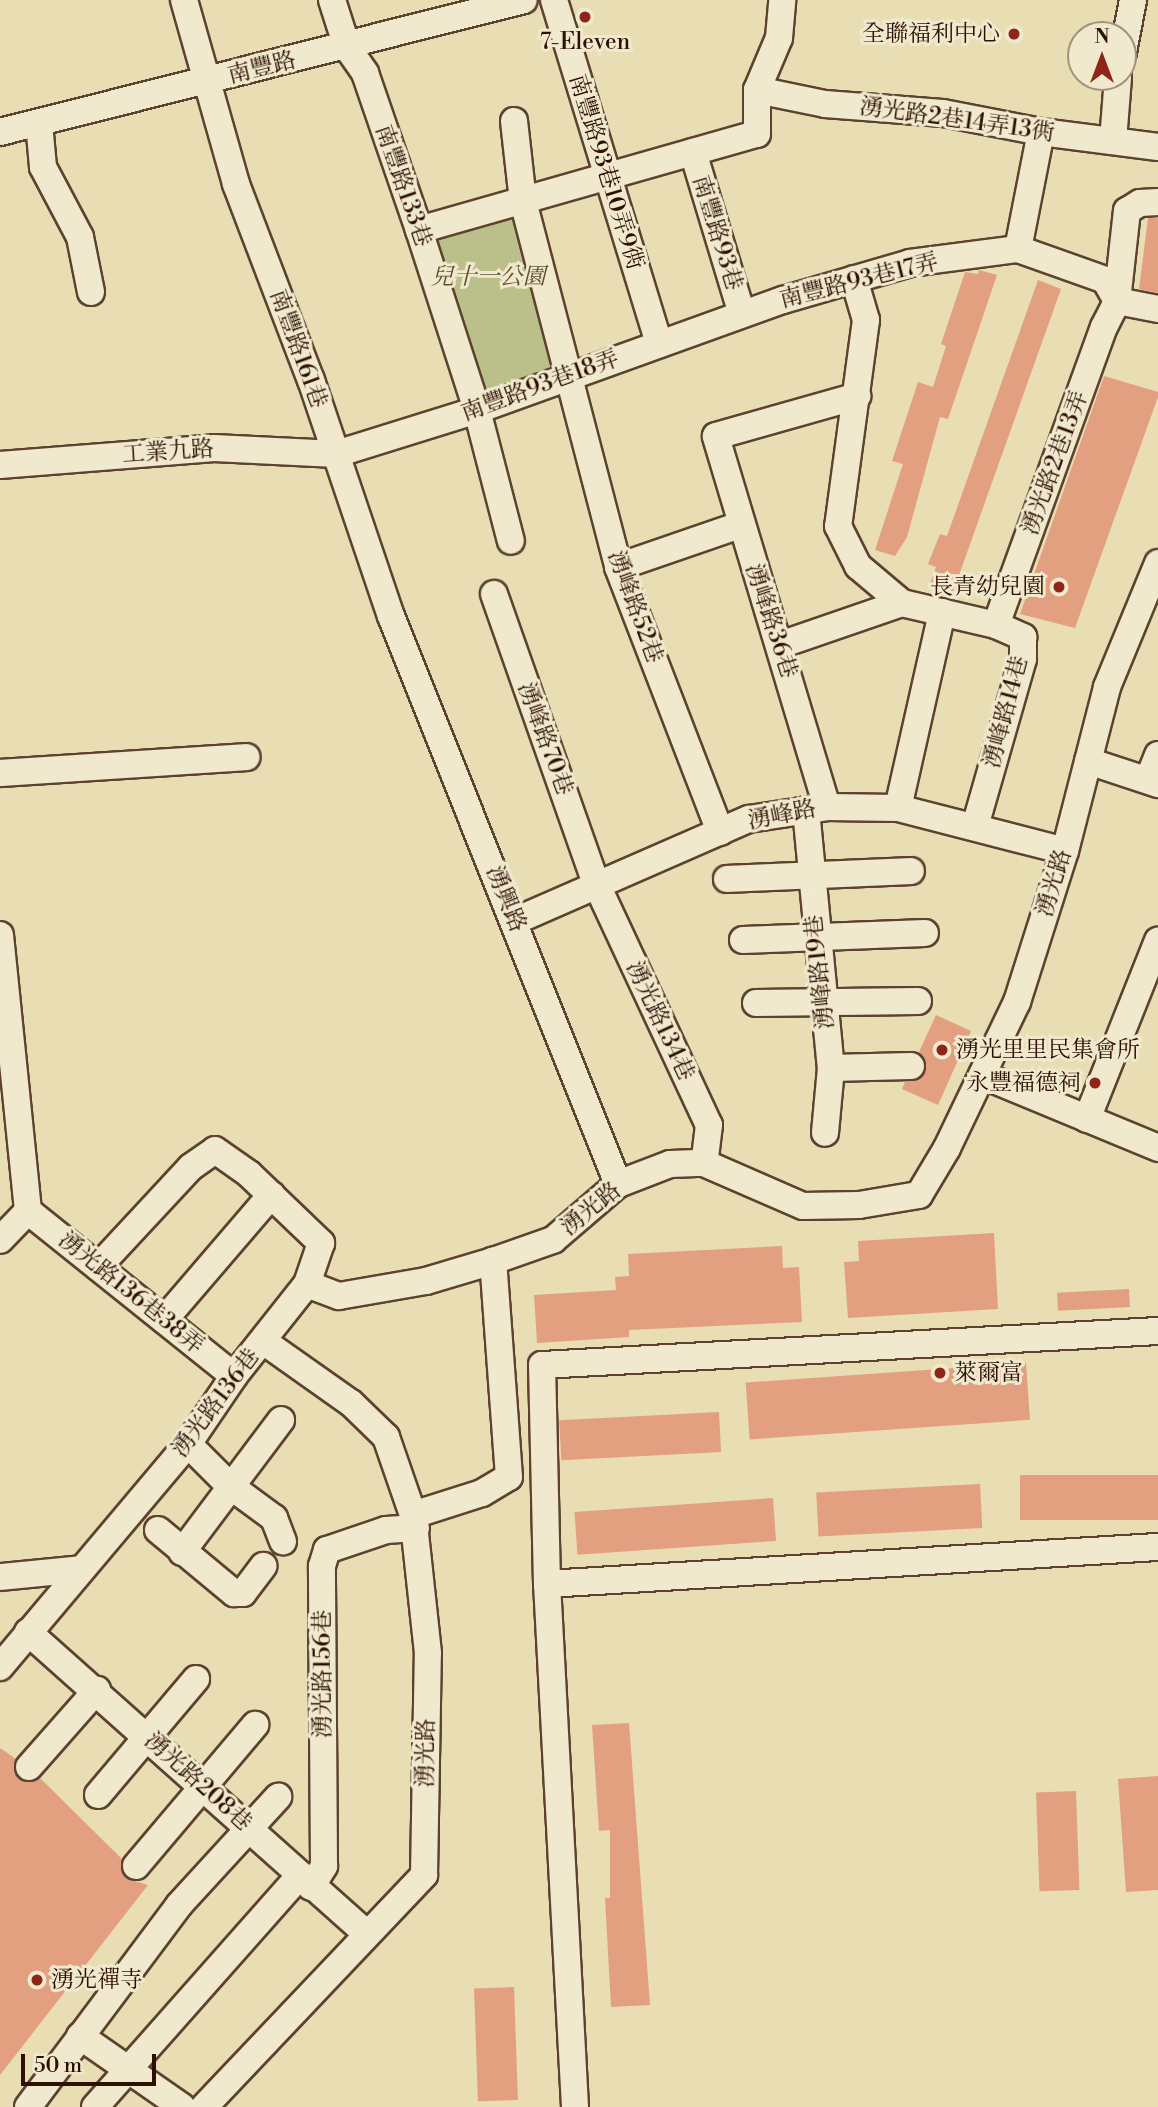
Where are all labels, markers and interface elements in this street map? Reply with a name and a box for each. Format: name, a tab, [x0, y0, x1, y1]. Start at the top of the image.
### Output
marker: 7-Eleven	[577, 9, 593, 25]
place label: 全聯福利中心	[862, 20, 1000, 48]
north arrow	[1067, 21, 1137, 91]
text: N	[1094, 25, 1110, 49]
marker: 全聯福利中心	[1006, 26, 1022, 42]
place label: 7-Eleven	[540, 28, 630, 56]
street label: 南豐路	[225, 46, 299, 90]
street label: 南豐路93巷10弄9衖	[563, 71, 649, 273]
street label: 湧光路2巷14弄13衖	[858, 93, 1056, 147]
street label: 南豐路133巷	[369, 121, 437, 251]
street label: 南豐路93巷	[686, 172, 748, 294]
street label: 南豐路93巷17弄	[777, 248, 941, 314]
park label: 兒十一公園	[431, 263, 545, 291]
street label: 南豐路161巷	[264, 286, 332, 412]
street label: 南豐路93巷18弄	[458, 345, 622, 427]
street label: 湧光路2巷13弄	[1016, 387, 1094, 539]
street label: 工業九路	[121, 435, 215, 469]
street label: 湧峰路52巷	[602, 547, 668, 667]
street label: 湧峰路36巷	[740, 560, 802, 682]
place label: 長青幼兒園	[930, 573, 1045, 601]
marker: 長青幼兒園	[1051, 579, 1067, 595]
street label: 湧峰路14巷	[978, 653, 1034, 771]
street label: 湧峰路70巷	[512, 679, 578, 799]
street label: 湧峰路	[746, 795, 818, 835]
street label: 湧光路	[1031, 846, 1077, 920]
street label: 湧興路	[480, 862, 532, 936]
street label: 湧峰路19巷	[800, 913, 840, 1031]
street label: 湧光路134巷	[620, 957, 700, 1085]
place label: 湧光里里民集會所	[956, 1036, 1140, 1064]
marker: 湧光里里民集會所	[934, 1042, 950, 1058]
place label: 永豐福德祠	[966, 1069, 1081, 1097]
marker: 永豐福德祠	[1087, 1075, 1103, 1091]
street label: 湧光路	[556, 1177, 626, 1241]
street label: 湧光路136巷38弄	[53, 1226, 209, 1360]
street label: 湧光路136巷	[166, 1343, 266, 1463]
place label: 萊爾富	[954, 1359, 1023, 1387]
marker: 萊爾富	[932, 1365, 948, 1381]
street label: 湧光路156巷	[309, 1610, 337, 1738]
street label: 湧光路	[412, 1718, 440, 1788]
street label: 湧光路208巷	[139, 1727, 257, 1837]
place label: 湧光禪寺	[51, 1966, 143, 1994]
marker: 湧光禪寺	[29, 1972, 45, 1988]
scale bar	[24, 2040, 159, 2084]
text: 50 m	[34, 2053, 82, 2079]

